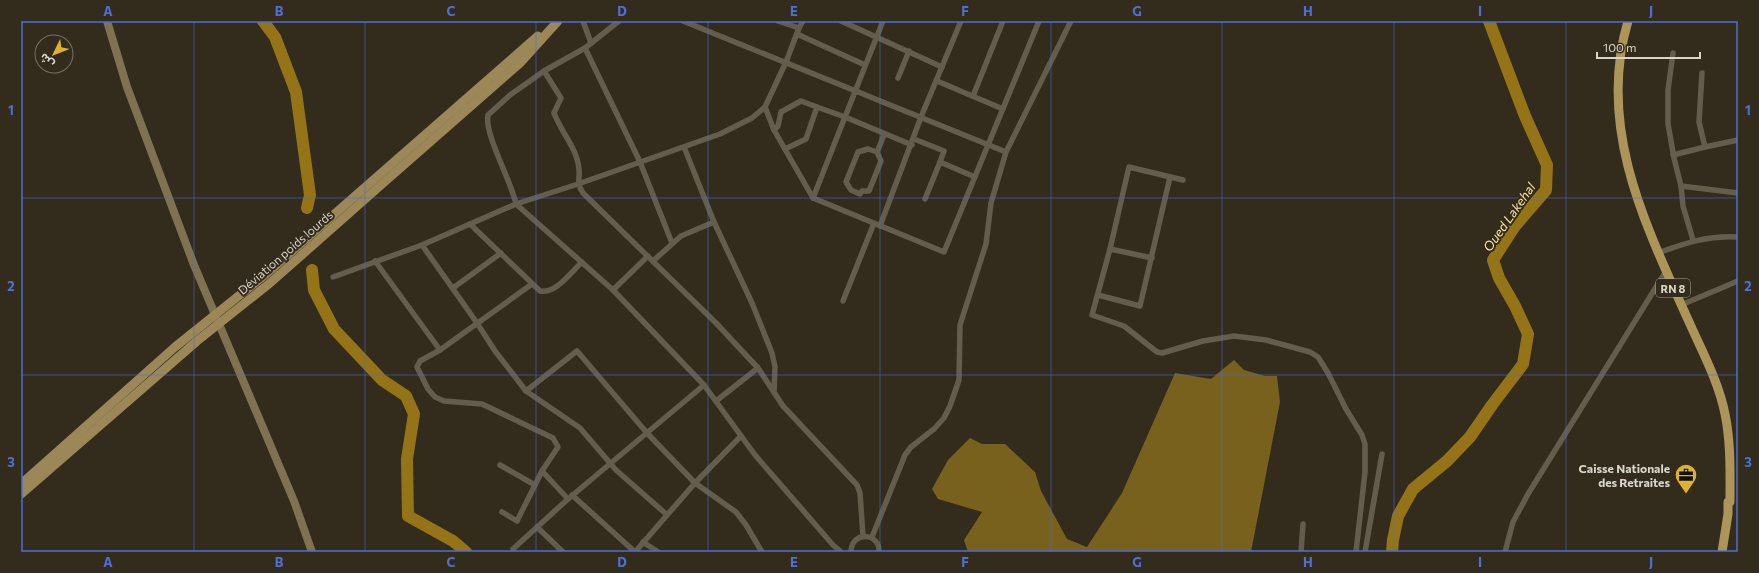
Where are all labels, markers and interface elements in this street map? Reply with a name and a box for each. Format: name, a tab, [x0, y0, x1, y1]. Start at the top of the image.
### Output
text: A	[103, 3, 113, 19]
text: B	[275, 3, 284, 19]
text: C	[447, 3, 456, 19]
text: D	[617, 3, 627, 19]
text: E	[790, 3, 798, 19]
text: F	[961, 3, 969, 19]
text: G	[1132, 3, 1142, 19]
text: H	[1303, 3, 1313, 19]
text: I	[1478, 3, 1482, 19]
text: J	[1649, 3, 1653, 19]
north arrow	[34, 34, 74, 74]
scale bar	[1597, 34, 1700, 60]
text: 100 m	[1603, 40, 1637, 54]
text: ش	[36, 51, 57, 71]
text: 1	[8, 102, 14, 118]
text: 1	[1745, 102, 1751, 118]
water label: Oued Lakehal	[1479, 179, 1539, 254]
street label: Déviation poids lourds	[235, 207, 335, 297]
text: 2	[7, 278, 15, 294]
text: 2	[1744, 278, 1752, 294]
road number: RN 8	[1656, 279, 1690, 297]
text: 3	[7, 454, 15, 470]
text: 3	[1744, 454, 1752, 470]
place label: Caisse Nationale des Retraites	[1579, 461, 1670, 489]
office icon: Caisse Nationale des Retraites	[1673, 462, 1699, 495]
text: A	[103, 554, 113, 570]
text: B	[275, 554, 284, 570]
text: C	[447, 554, 456, 570]
text: D	[617, 554, 627, 570]
text: E	[790, 554, 798, 570]
text: F	[961, 554, 969, 570]
text: G	[1132, 554, 1142, 570]
text: H	[1303, 554, 1313, 570]
text: I	[1478, 554, 1482, 570]
text: J	[1649, 554, 1653, 570]

